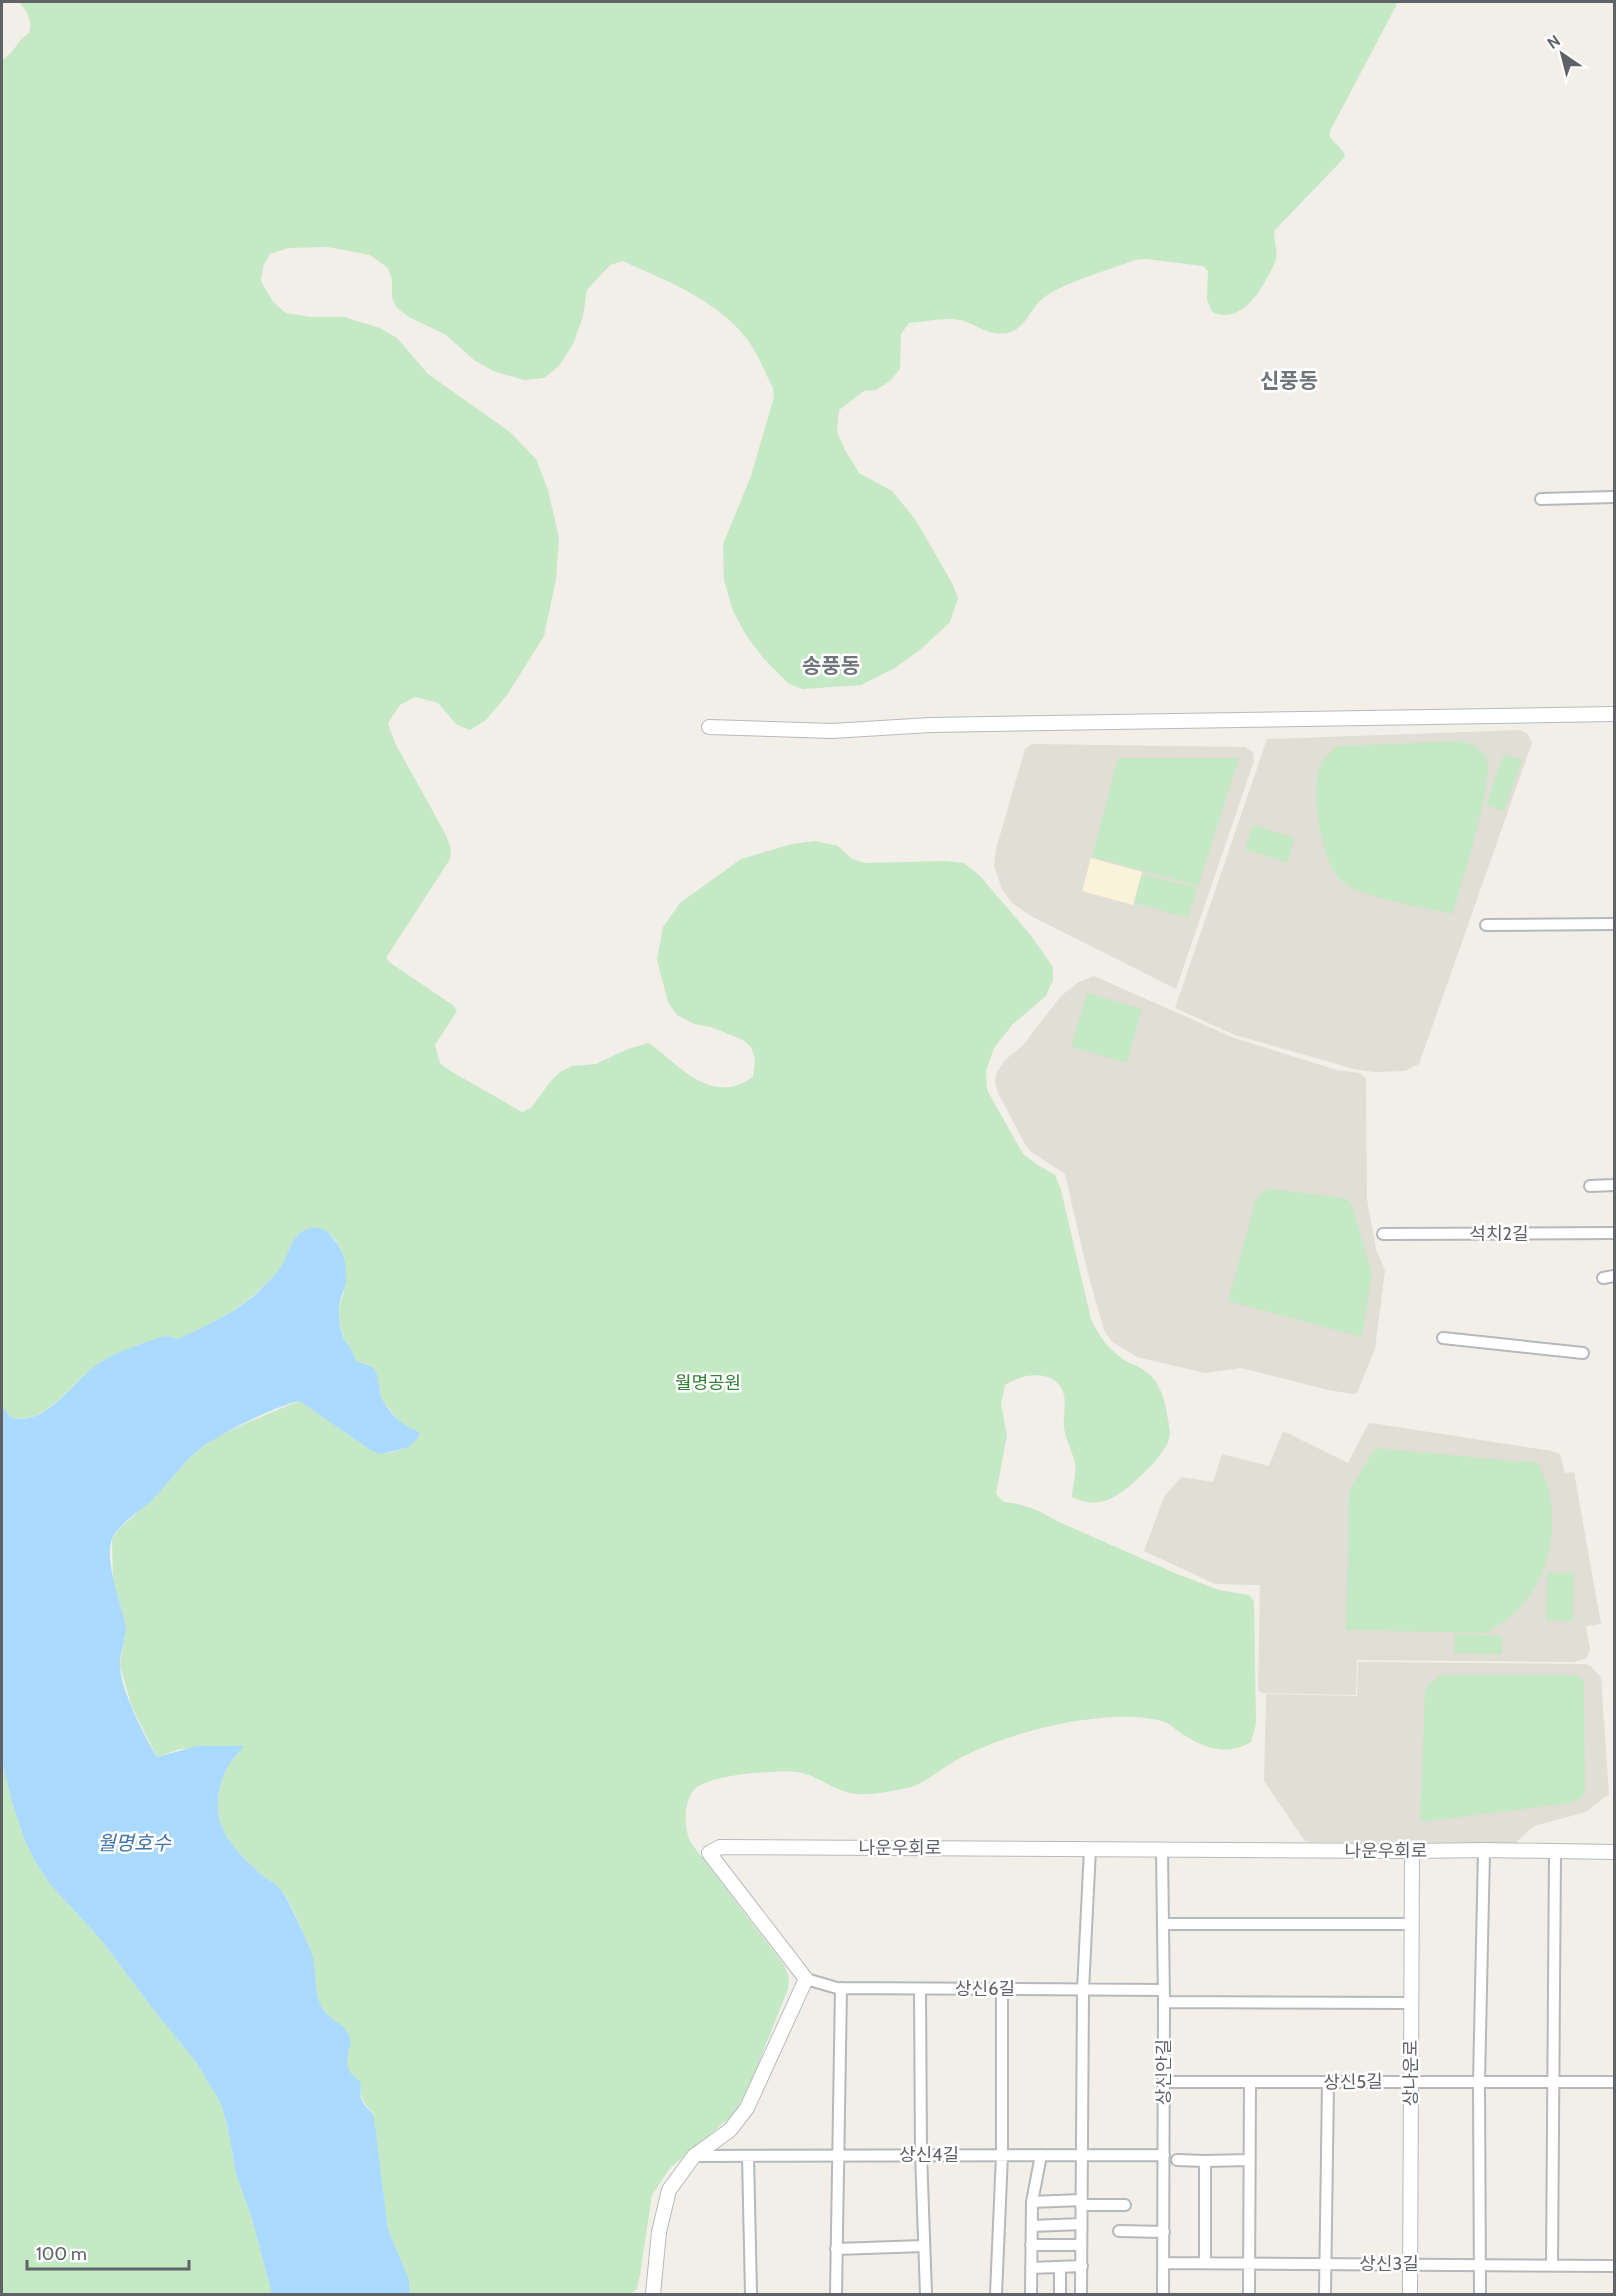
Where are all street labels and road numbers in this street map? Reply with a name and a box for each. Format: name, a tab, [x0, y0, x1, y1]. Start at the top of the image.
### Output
street label: 석치2길	[1469, 1223, 1529, 1245]
street label: 나운우회로	[859, 1837, 941, 1859]
street label: 나운우회로	[1345, 1840, 1427, 1862]
street label: 상신6길	[955, 1978, 1015, 2000]
street label: 상신안길	[1153, 2039, 1175, 2105]
street label: 상나운로	[1400, 2040, 1422, 2106]
street label: 상신5길	[1323, 2070, 1383, 2094]
street label: 상신4길	[899, 2144, 959, 2166]
street label: 상신3길	[1359, 2253, 1419, 2275]

